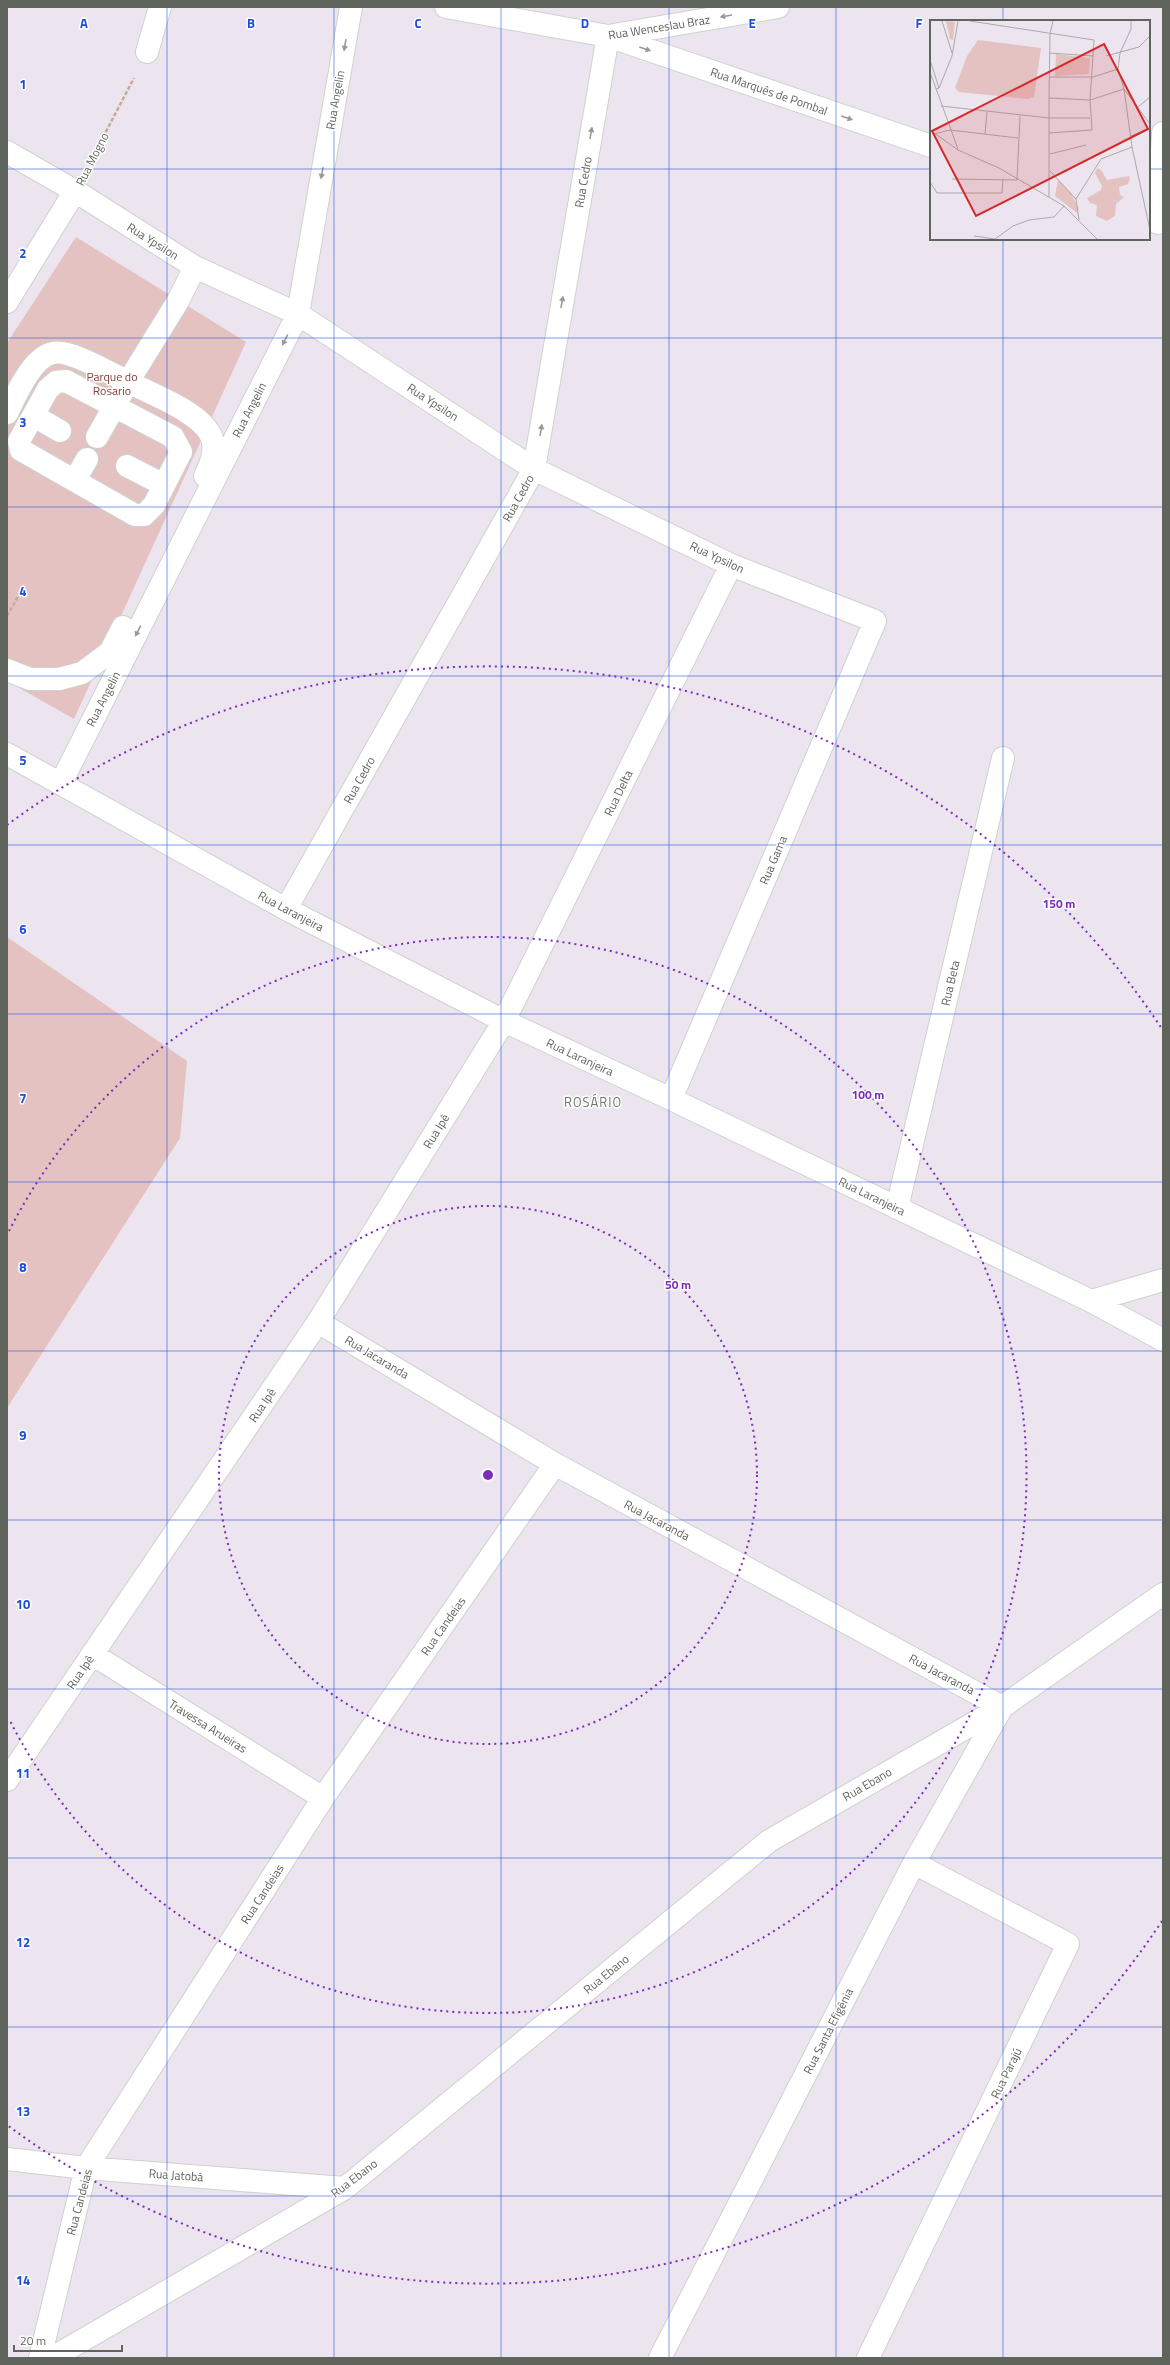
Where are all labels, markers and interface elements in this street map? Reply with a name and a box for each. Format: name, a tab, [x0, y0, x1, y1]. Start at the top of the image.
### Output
street label: Rua Wenceslau Braz	[607, 10, 711, 44]
text: A	[80, 13, 88, 33]
text: B	[247, 13, 255, 33]
text: C	[414, 13, 422, 33]
text: D	[581, 13, 589, 33]
one-way arrow	[720, 13, 732, 19]
text: E	[748, 13, 756, 33]
text: F	[916, 13, 923, 33]
inset map	[930, 20, 1150, 240]
one-way arrow	[341, 39, 347, 52]
one-way arrow	[639, 46, 651, 52]
street label: Rua Marquês de Pombal	[708, 62, 830, 120]
street label: Rua Angelin	[320, 69, 350, 131]
text: 1	[19, 74, 27, 94]
one-way arrow	[842, 115, 854, 121]
one-way arrow	[589, 127, 595, 139]
street label: Rua Mogno	[70, 129, 114, 189]
street label: Rua Cedro	[569, 155, 597, 209]
one-way arrow	[319, 167, 325, 180]
street label: Rua Ypsilon	[123, 218, 183, 264]
text: 2	[19, 243, 27, 263]
one-way arrow	[560, 296, 566, 308]
one-way arrow	[281, 334, 288, 346]
park label: Parque do Rosario	[86, 367, 138, 400]
street label: Rua Ypsilon	[403, 378, 463, 426]
street label: Rua Angelin	[227, 379, 271, 441]
text: 3	[19, 412, 27, 432]
one-way arrow	[538, 424, 544, 436]
street label: Rua Cedro	[497, 471, 539, 525]
street label: Rua Ypsilon	[687, 536, 747, 578]
text: 4	[19, 581, 27, 601]
one-way arrow	[134, 625, 141, 637]
street label: Rua Angelin	[81, 668, 125, 730]
text: 5	[19, 750, 27, 770]
street label: Rua Cedro	[338, 753, 380, 807]
street label: Rua Delta	[599, 767, 637, 819]
street label: Rua Gama	[754, 832, 792, 888]
street label: Rua Laranjeira	[255, 886, 327, 936]
text: 150 m	[1043, 894, 1075, 913]
text: 6	[19, 919, 27, 939]
street label: Rua Beta	[936, 958, 964, 1008]
street label: Rua Laranjeira	[543, 1033, 617, 1081]
text: 100 m	[852, 1085, 884, 1104]
text: 7	[19, 1088, 27, 1108]
district label: ROSÁRIO	[564, 1092, 622, 1112]
street label: Rua Ipê	[418, 1110, 454, 1152]
street label: Rua Laranjeira	[835, 1172, 909, 1220]
text: 8	[19, 1257, 27, 1277]
text: 50 m	[665, 1275, 691, 1294]
street label: Rua Jacaranda	[341, 1330, 413, 1384]
street label: Rua Ipê	[244, 1384, 280, 1426]
text: 9	[19, 1425, 27, 1445]
centre of rings	[481, 1468, 495, 1482]
street label: Rua Jacaranda	[621, 1495, 693, 1545]
street label: Rua Candeias	[416, 1592, 471, 1659]
text: 10	[16, 1594, 30, 1614]
street label: Rua Jacaranda	[906, 1649, 978, 1699]
street label: Rua Ipê	[62, 1651, 98, 1693]
street label: Travessa Arueiras	[165, 1694, 251, 1758]
street label: Rua Ebano	[839, 1762, 895, 1806]
text: 11	[16, 1763, 30, 1783]
street label: Rua Candeias	[236, 1860, 289, 1928]
text: 12	[16, 1932, 30, 1952]
street label: Rua Ebano	[579, 1950, 633, 1998]
street label: Rua Santa Efigênia	[798, 1985, 858, 2077]
street label: Rua Parajú	[985, 2044, 1027, 2102]
text: 13	[16, 2101, 30, 2121]
street label: Rua Ebano	[327, 2154, 381, 2202]
street label: Rua Jatobá	[148, 2164, 204, 2186]
street label: Rua Candeias	[61, 2166, 97, 2237]
text: 14	[16, 2270, 30, 2290]
scale bar	[14, 2327, 122, 2353]
text: 20 m	[20, 2331, 46, 2350]

